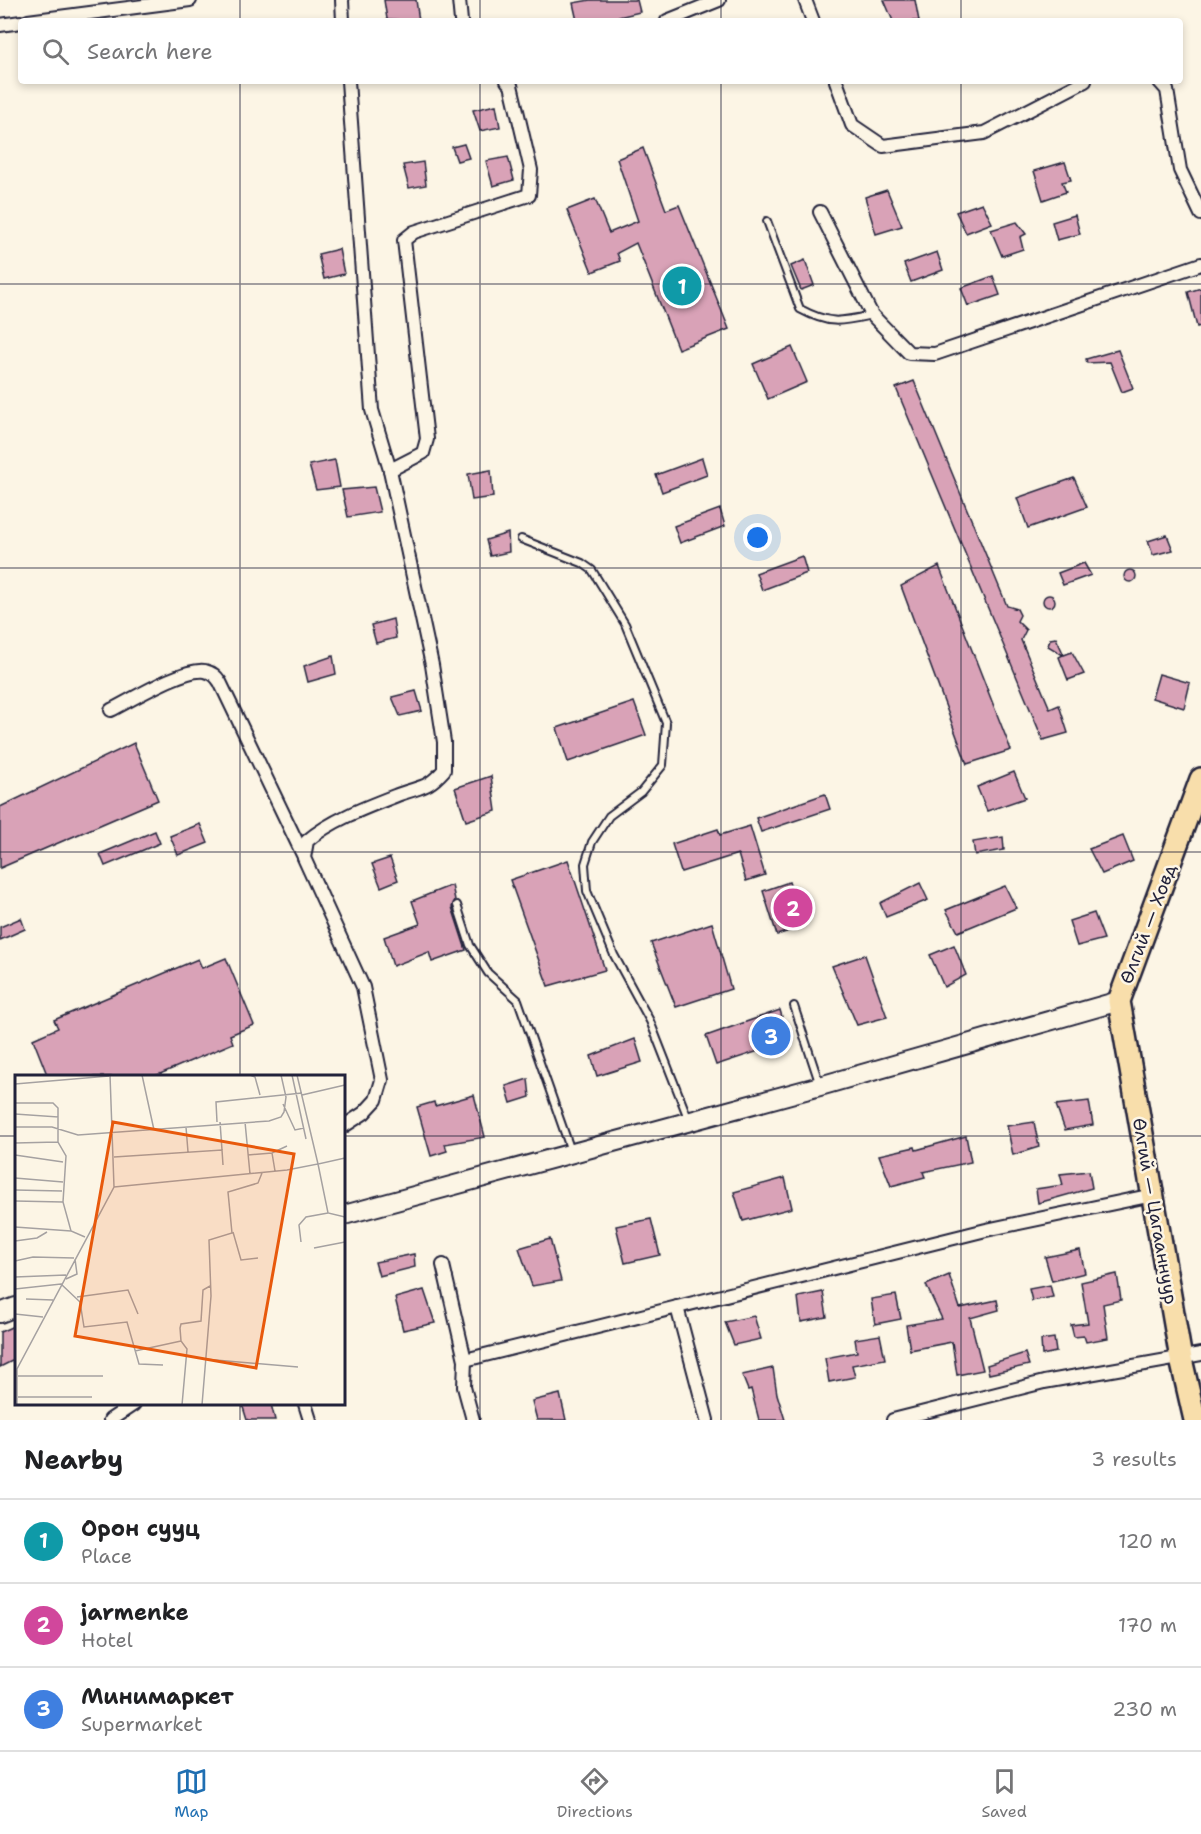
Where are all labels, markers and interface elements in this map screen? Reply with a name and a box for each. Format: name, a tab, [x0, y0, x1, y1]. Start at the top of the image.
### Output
search box	[18, 18, 1183, 84]
icon: search	[39, 35, 72, 68]
text: Search here	[87, 37, 213, 66]
pin: 1	[662, 264, 702, 308]
your location	[743, 523, 772, 552]
street label: Өлгий — Ховд	[1114, 860, 1182, 987]
pin: 2	[774, 886, 812, 930]
pin: 3	[752, 1014, 790, 1058]
inset map	[15, 1075, 345, 1405]
street label: Өлгий — Цагааннуур	[1127, 1116, 1183, 1306]
text: Nearby	[24, 1442, 123, 1477]
text: 3 results	[1091, 1446, 1177, 1472]
text: Орон сууц	[81, 1514, 200, 1543]
text: 1	[39, 1528, 48, 1554]
text: 120 m	[1118, 1528, 1177, 1554]
text: Place	[81, 1543, 132, 1569]
text: jarmenke	[81, 1598, 189, 1627]
text: 2	[37, 1612, 51, 1638]
text: 170 m	[1118, 1612, 1177, 1638]
text: Hotel	[81, 1627, 133, 1653]
text: Минимаркет	[81, 1682, 234, 1711]
text: 3	[37, 1696, 51, 1722]
text: 230 m	[1112, 1696, 1177, 1722]
text: Supermarket	[81, 1711, 203, 1737]
tab: Map	[174, 1765, 208, 1822]
tab: Directions	[557, 1765, 633, 1822]
tab: Saved	[981, 1765, 1027, 1822]

